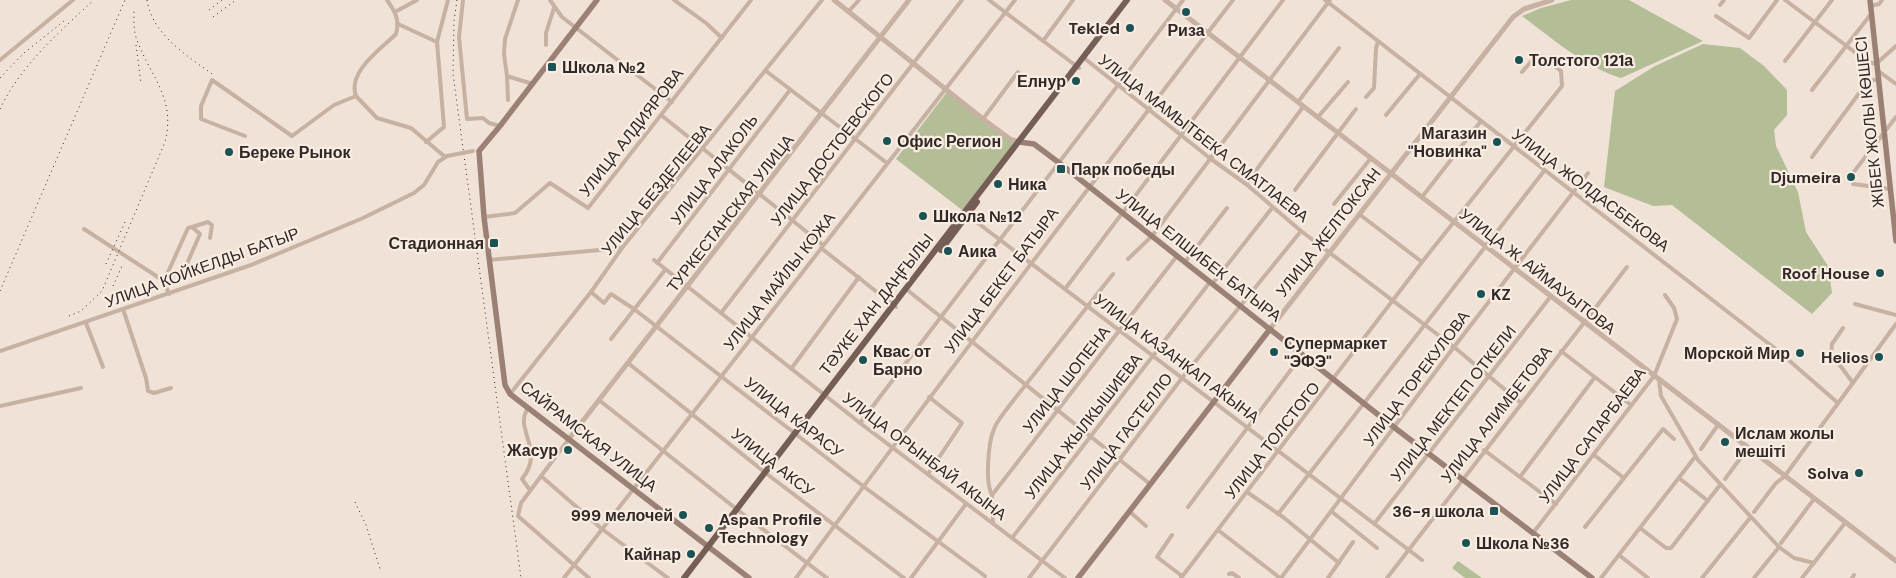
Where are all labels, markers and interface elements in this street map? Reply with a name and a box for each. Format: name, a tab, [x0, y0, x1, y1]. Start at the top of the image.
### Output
marker: Риза	[1180, 6, 1192, 18]
place label: Tekled	[1069, 18, 1120, 39]
place label: Риза	[1167, 20, 1205, 41]
marker: Tekled	[1124, 22, 1136, 34]
street label: ЖІБЕК ЖОЛЫ КӨШЕСІ	[1850, 35, 1889, 209]
street label: УЛИЦА МАМЫТБЕКА СМАТЛАЕВА	[1094, 50, 1313, 227]
place label: Толстого 121а	[1529, 50, 1633, 71]
marker: Толстого 121а	[1513, 54, 1525, 66]
place label: Школа №2	[562, 57, 645, 78]
marker: Школа №2	[546, 61, 558, 73]
street label: УЛИЦА АЛДИЯРОВА	[575, 64, 688, 201]
street label: УЛИЦА ДОСТОЕВСКОГО	[766, 69, 899, 230]
place label: Елнур	[1017, 71, 1066, 92]
marker: Елнур	[1070, 75, 1082, 87]
street label: УЛИЦА АЛАКОЛЬ	[666, 110, 763, 229]
street label: УЛИЦА БЕЗДЕЛЕЕВА	[597, 119, 716, 259]
place label: Магазин "Новинка"	[1408, 123, 1487, 162]
street label: УЛИЦА ЖОЛДАСБЕКОВА	[1508, 124, 1674, 257]
street label: ТУРКЕСТАНСКАЯ УЛИЦА	[662, 130, 799, 296]
place label: Офис Регион	[897, 131, 1001, 152]
marker: Офис Регион	[881, 135, 893, 147]
marker: Магазин "Новинка"	[1491, 136, 1503, 148]
place label: Береке Рынок	[239, 142, 352, 163]
marker: Береке Рынок	[223, 146, 235, 158]
place label: Парк победы	[1071, 159, 1175, 180]
marker: Парк победы	[1055, 163, 1067, 175]
street label: УЛИЦА ЖЕЛТОКСАН	[1271, 163, 1385, 301]
place label: Djumeira	[1770, 167, 1841, 188]
marker: Djumeira	[1845, 171, 1857, 183]
place label: Ника	[1008, 174, 1046, 195]
marker: Ника	[992, 178, 1004, 190]
street label: УЛИЦА ЕЛШИБЕК БАТЫРА	[1112, 184, 1286, 327]
street label: УЛИЦА БЕКЕТ БАТЫРА	[940, 203, 1063, 357]
street label: УЛИЦА Ж. АЙМАУЫТОВА	[1455, 204, 1620, 339]
place label: Школа №12	[933, 206, 1022, 227]
street label: УЛИЦА МАЙЛЫ КОЖА	[719, 208, 840, 355]
marker: Школа №12	[917, 210, 929, 222]
street label: УЛИЦА КОЙКЕЛДЫ БАТЫР	[102, 222, 302, 312]
street label: ТӘУКЕ ХАН ДАҢҒЫЛЫ	[815, 229, 938, 379]
place label: Стадионная	[388, 233, 484, 254]
marker: Стадионная	[488, 237, 500, 249]
place label: Аика	[958, 241, 996, 262]
marker: Аика	[942, 245, 954, 257]
place label: Roof House	[1782, 263, 1870, 284]
marker: Roof House	[1874, 267, 1886, 279]
place label: KZ	[1491, 284, 1511, 305]
marker: KZ	[1475, 288, 1487, 300]
street label: УЛИЦА КАЗАНКАП АКЫНА	[1090, 289, 1264, 428]
street label: УЛИЦА ТОРЕКУЛОВА	[1359, 306, 1474, 450]
street label: УЛИЦА ШОПЕНА	[1018, 321, 1115, 437]
street label: УЛИЦА МЕКТЕП ОТКЕЛИ	[1386, 321, 1521, 485]
place label: Супермаркет "ЭФЭ"	[1284, 333, 1388, 372]
place label: Квас от Барно	[873, 341, 931, 380]
street label: УЛИЦА АЛИМБЕТОВА	[1436, 341, 1557, 487]
place label: Морской Мир	[1684, 343, 1790, 364]
marker: Супермаркет "ЭФЭ"	[1268, 346, 1280, 358]
marker: Морской Мир	[1794, 347, 1806, 359]
place label: Helios	[1821, 347, 1869, 368]
street label: УЛИЦА ЖЫЛКЫШИЕВА	[1020, 349, 1147, 503]
marker: Helios	[1873, 351, 1885, 363]
marker: Квас от Барно	[857, 354, 869, 366]
street label: УЛИЦА САПАРБАЕВА	[1534, 363, 1651, 508]
street label: УЛИЦА ГАСТЕЛЛО	[1076, 369, 1177, 494]
street label: УЛИЦА КАРАСУ	[740, 372, 848, 463]
street label: САЙРАМСКАЯ УЛИЦА	[516, 376, 662, 497]
street label: УЛИЦА ТОЛСТОГО	[1220, 378, 1325, 503]
street label: УЛИЦА ОРЫНБАЙ АКЫНА	[838, 388, 1011, 525]
place label: Ислам жолы мешіті	[1735, 423, 1834, 462]
street label: УЛИЦА АКСУ	[727, 424, 819, 502]
marker: Ислам жолы мешіті	[1719, 436, 1731, 448]
place label: Жасур	[506, 440, 558, 461]
marker: Жасур	[562, 444, 574, 456]
place label: Solva	[1807, 463, 1849, 484]
marker: Solva	[1853, 467, 1865, 479]
place label: 36-я школа	[1392, 501, 1484, 522]
place label: 999 мелочей	[571, 505, 673, 526]
marker: 36-я школа	[1488, 505, 1500, 517]
marker: 999 мелочей	[677, 509, 689, 521]
place label: Aspan Profile Technology	[719, 509, 822, 548]
marker: Aspan Profile Technology	[703, 522, 715, 534]
place label: Школа №36	[1476, 533, 1570, 554]
marker: Школа №36	[1460, 537, 1472, 549]
place label: Кайнар	[624, 544, 681, 565]
marker: Кайнар	[685, 548, 697, 560]

